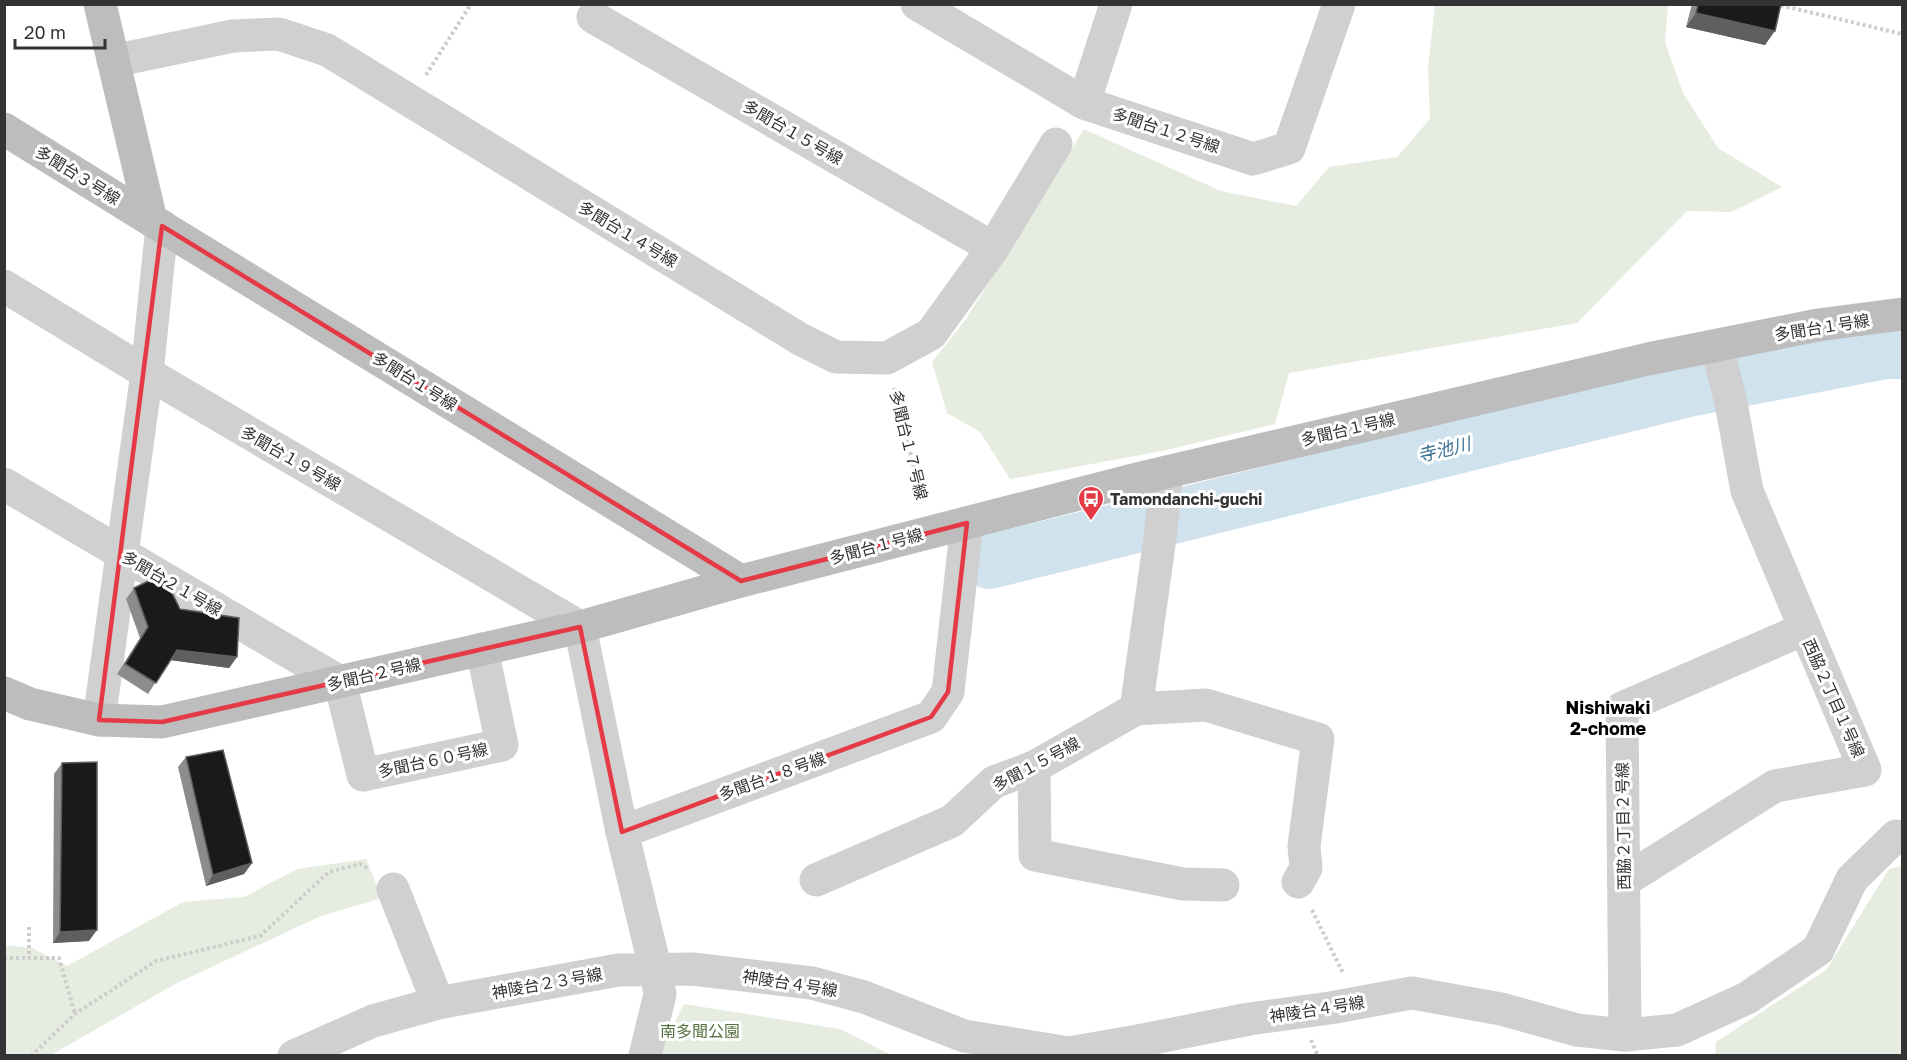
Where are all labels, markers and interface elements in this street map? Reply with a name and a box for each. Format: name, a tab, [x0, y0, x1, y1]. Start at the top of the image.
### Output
scale bar	[15, 12, 105, 50]
text: 20 m	[24, 21, 66, 43]
street label: 多聞台１５号線	[739, 95, 847, 169]
street label: 多聞台１２号線	[1110, 103, 1222, 157]
street label: 多聞台３号線	[32, 141, 124, 209]
street label: 多聞台１４号線	[575, 197, 681, 271]
street label: 多聞台１号線	[1773, 310, 1871, 344]
street label: 多聞台１号線	[369, 347, 461, 415]
street label: 多聞台１７号線	[886, 388, 932, 502]
street label: 多聞台１号線	[1299, 408, 1397, 450]
street label: 多聞台１９号線	[237, 421, 345, 495]
water label: 寺池川	[1415, 431, 1475, 466]
bus stop icon: Tamondanchi-guchi	[1076, 484, 1106, 522]
place label: Tamondanchi-guchi	[1110, 489, 1262, 509]
street label: 多聞台１号線	[827, 524, 925, 568]
street label: 多聞台２１号線	[118, 546, 226, 620]
street label: 西脇２丁目１号線	[1799, 635, 1869, 761]
street label: 多聞台２号線	[325, 653, 423, 695]
district label: Nishiwaki 2-chome	[1566, 696, 1650, 739]
street label: 多聞１５号線	[989, 733, 1083, 795]
street label: 多聞台６０号線	[376, 739, 490, 781]
street label: 多聞台１８号線	[716, 747, 828, 805]
street label: 西脇２丁目２号線	[1612, 762, 1634, 890]
street label: 神陵台２３号線	[490, 963, 604, 1003]
street label: 神陵台４号線	[741, 966, 839, 1000]
street label: 神陵台４号線	[1268, 992, 1366, 1026]
park label: 南多聞公園	[660, 1021, 740, 1041]

